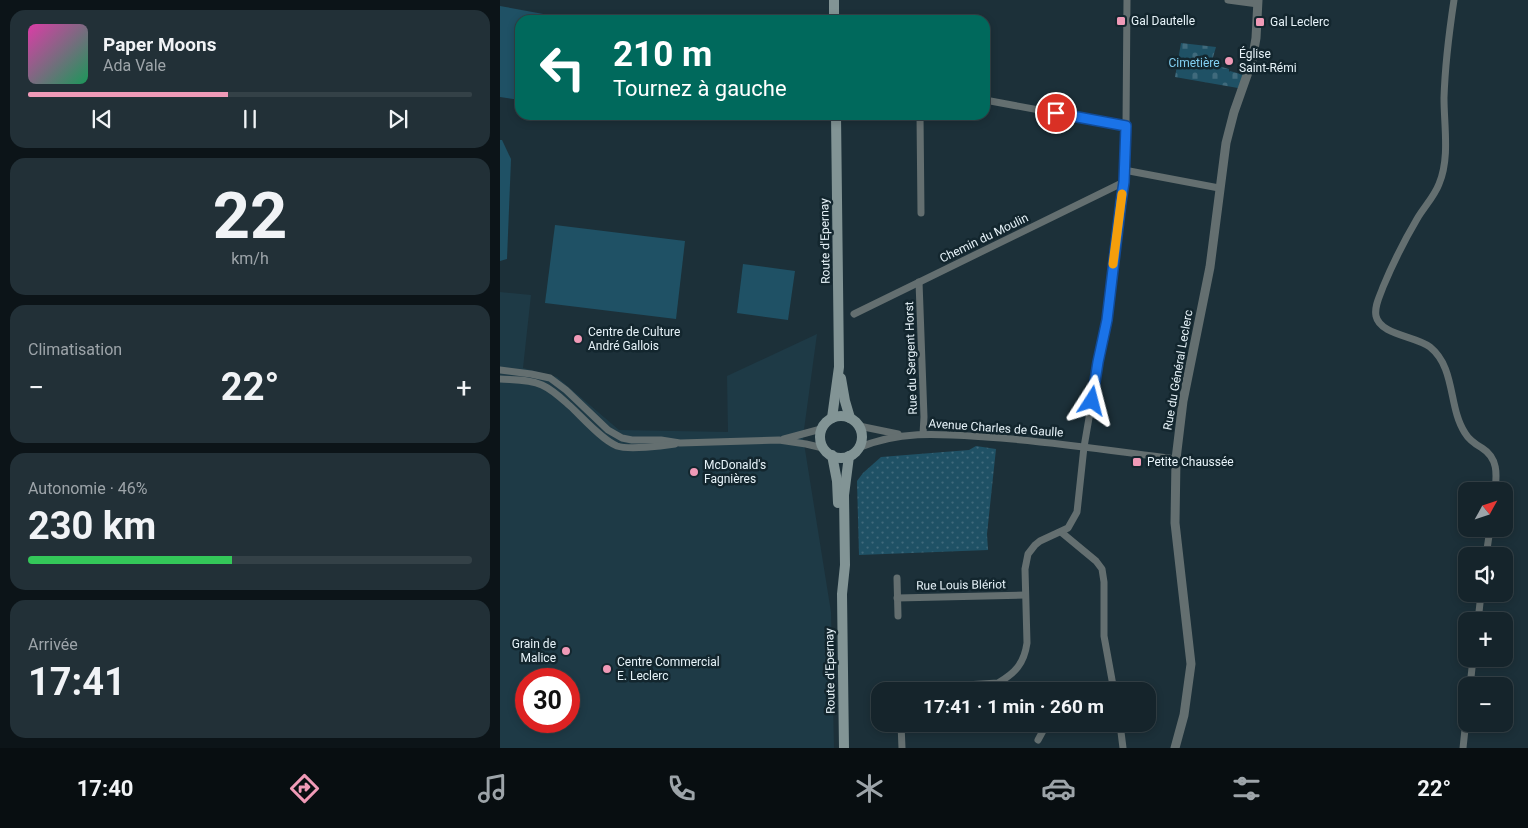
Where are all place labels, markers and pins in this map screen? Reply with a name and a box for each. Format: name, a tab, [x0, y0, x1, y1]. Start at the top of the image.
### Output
place label: Gal Dautelle	[1131, 14, 1195, 28]
marker: Gal Dautelle	[1115, 15, 1127, 27]
place label: Gal Leclerc	[1270, 15, 1329, 29]
marker: Gal Leclerc	[1254, 16, 1266, 28]
place label: Église Saint-Rémi	[1239, 46, 1297, 75]
marker: Église Saint-Rémi	[1223, 55, 1235, 67]
pin	[1035, 92, 1077, 134]
place label: Centre de Culture André Gallois	[588, 325, 680, 353]
marker: Centre de Culture André Gallois	[572, 333, 584, 345]
place label: Petite Chaussée	[1147, 455, 1234, 469]
marker: Petite Chaussée	[1131, 456, 1143, 468]
place label: McDonald's Fagnières	[704, 458, 766, 486]
marker: McDonald's Fagnières	[688, 466, 700, 478]
place label: Grain de Malice	[512, 637, 556, 665]
marker: Grain de Malice	[560, 645, 572, 657]
place label: Centre Commercial E. Leclerc	[617, 655, 720, 683]
marker: Centre Commercial E. Leclerc	[601, 663, 613, 675]

